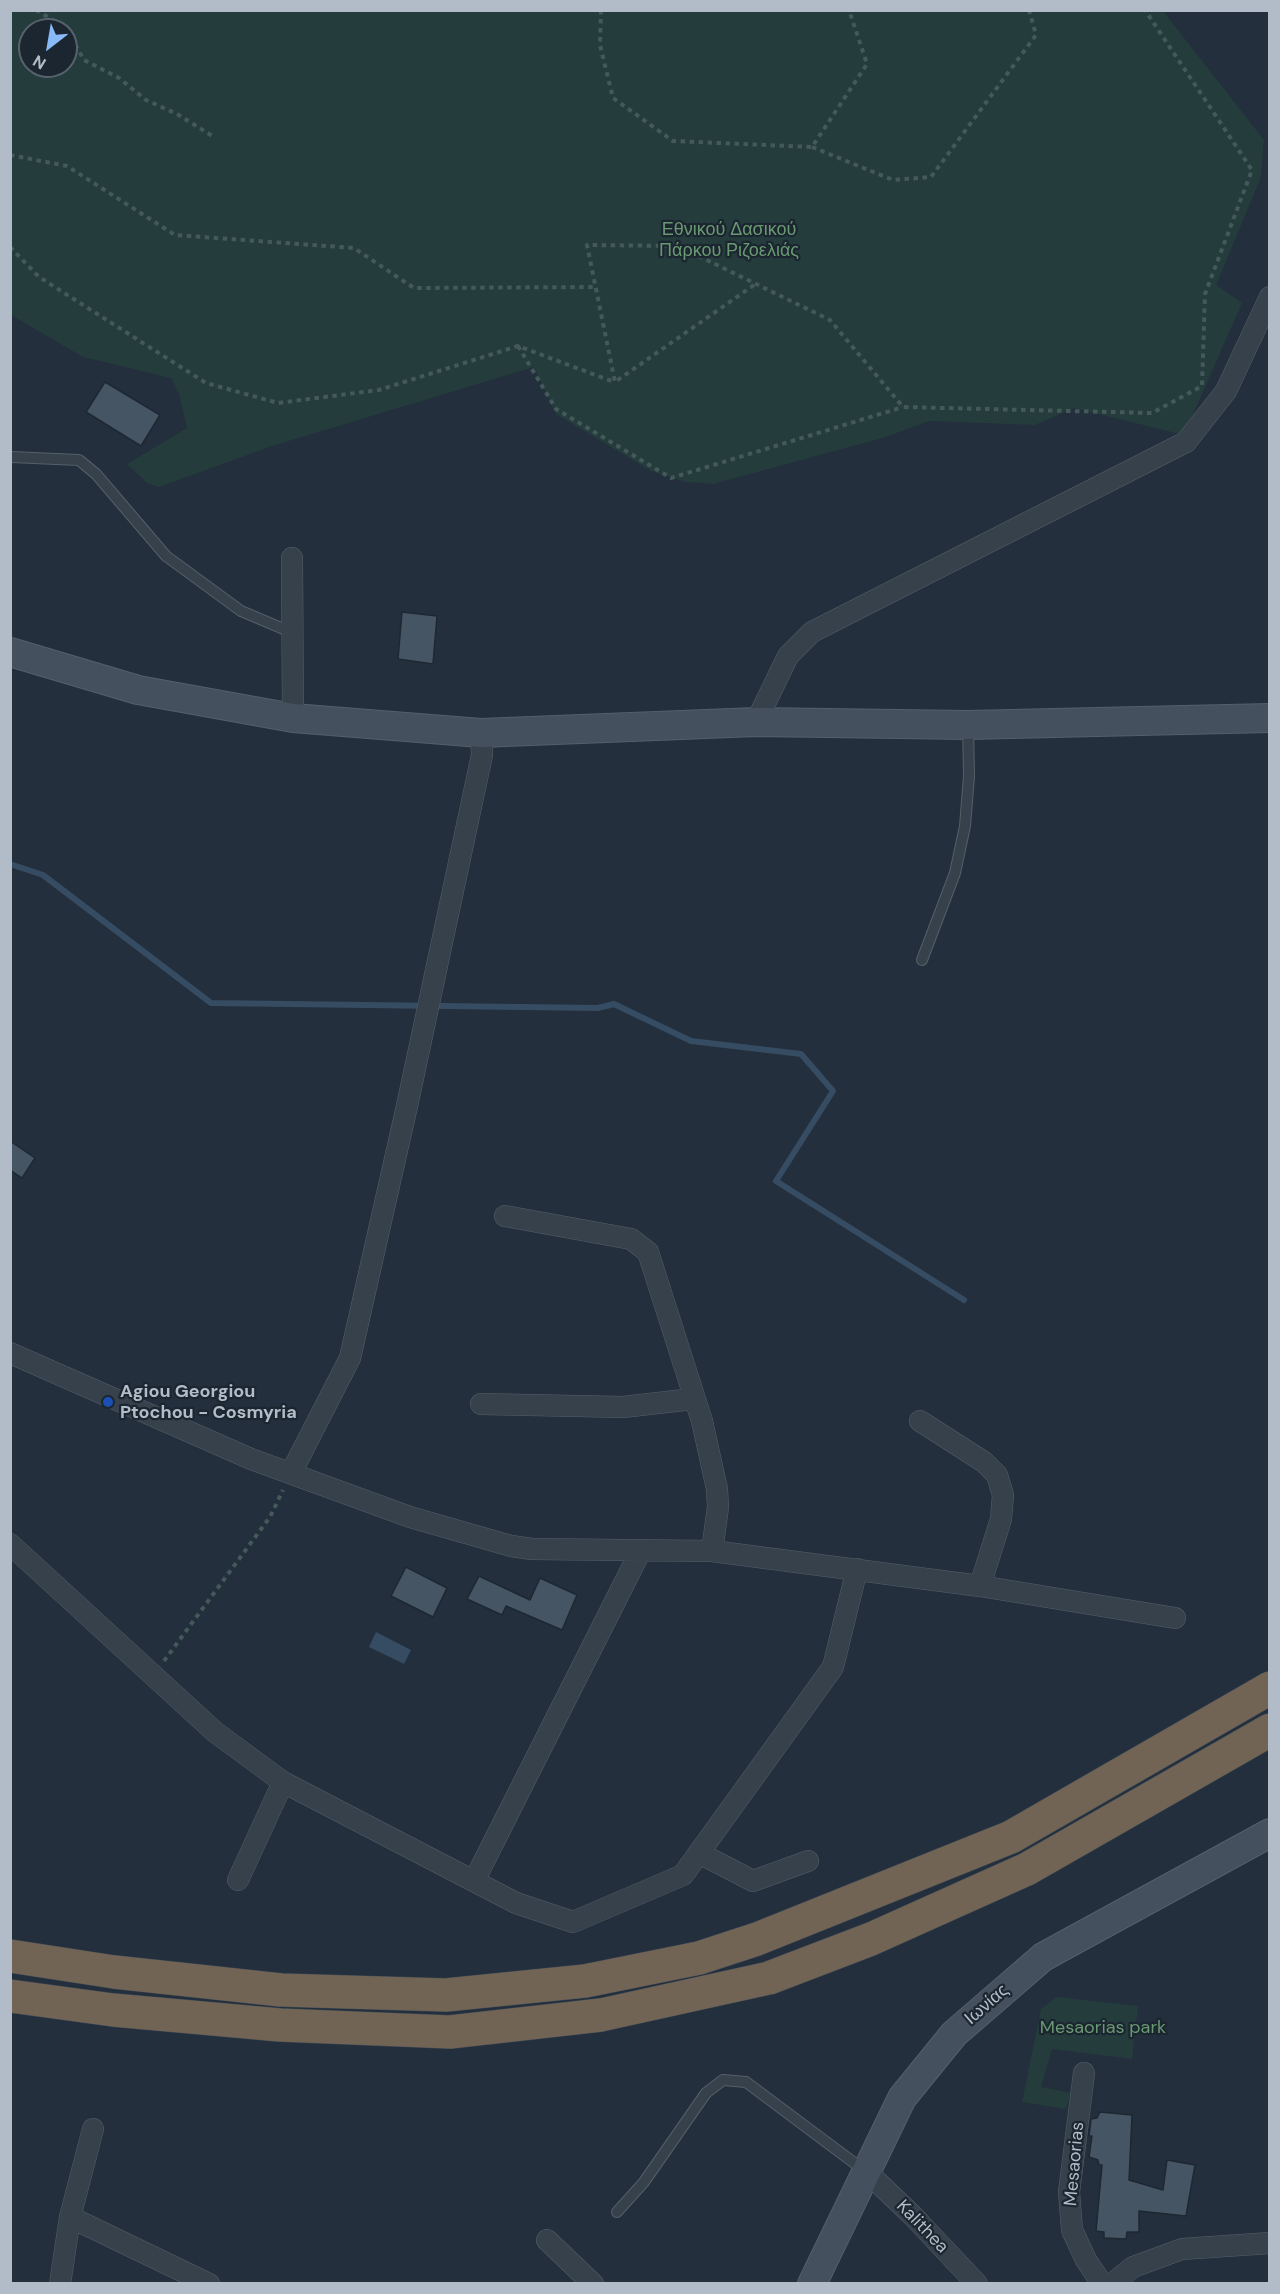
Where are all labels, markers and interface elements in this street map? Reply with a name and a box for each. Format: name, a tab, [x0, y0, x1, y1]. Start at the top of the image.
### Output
north arrow	[18, 18, 78, 78]
text: N	[29, 50, 50, 74]
park label: Εθνικού Δασικού Πάρκου Ριζοελιάς	[659, 219, 799, 262]
place label: Agiou Georgiou Ptochou - Cosmyria	[120, 1381, 297, 1424]
marker: Agiou Georgiou Ptochou - Cosmyria	[101, 1395, 115, 1409]
street label: Ιωνίας	[961, 1980, 1013, 2030]
park label: Mesaorias park	[1040, 2017, 1166, 2039]
street label: Mesaorias	[1061, 2121, 1089, 2207]
street label: Kalithea	[891, 2196, 953, 2258]

